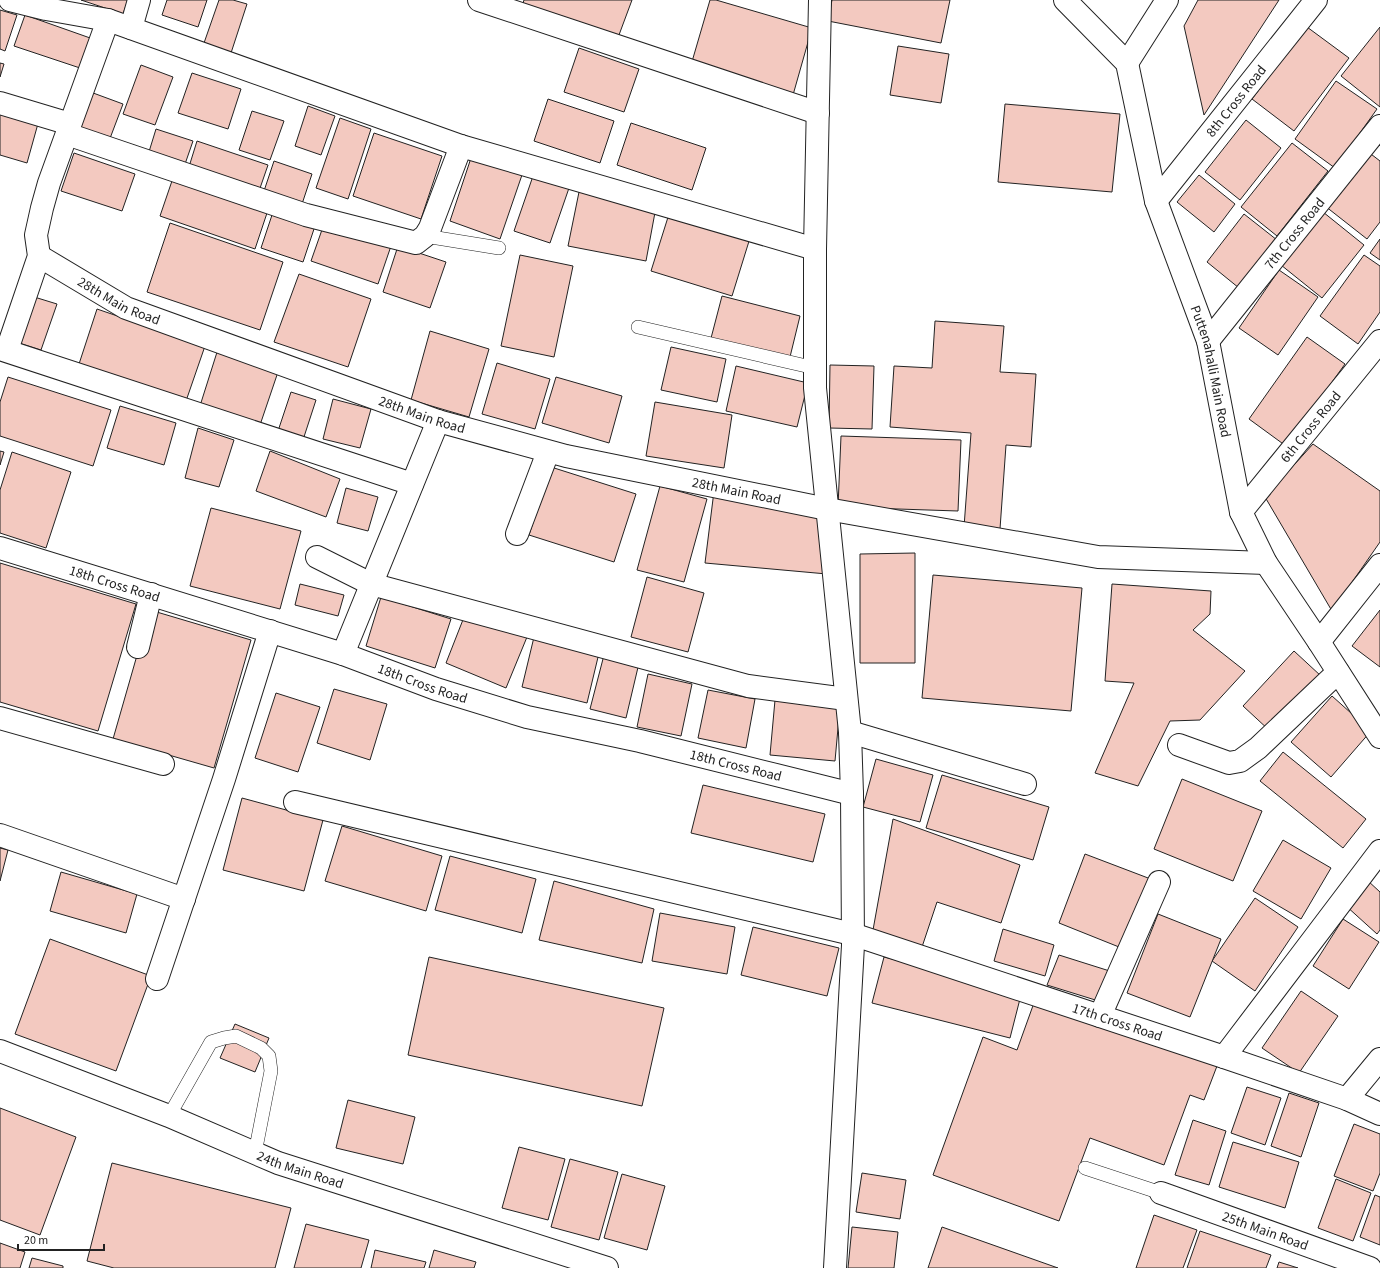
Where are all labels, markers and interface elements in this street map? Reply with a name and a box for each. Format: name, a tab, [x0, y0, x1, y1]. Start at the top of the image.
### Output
street label: 8th Cross Road	[1202, 61, 1271, 142]
street label: 7th Cross Road	[1260, 194, 1330, 274]
street label: 28th Main Road	[74, 272, 163, 331]
street label: Puttenahalli Main Road	[1185, 303, 1235, 439]
street label: 6th Cross Road	[1276, 387, 1346, 467]
street label: 28th Main Road	[376, 391, 467, 439]
street label: 28th Main Road	[690, 473, 783, 510]
street label: 18th Cross Road	[66, 561, 162, 608]
street label: 18th Cross Road	[375, 659, 470, 709]
street label: 18th Cross Road	[688, 745, 784, 787]
street label: 17th Cross Road	[1069, 998, 1165, 1047]
street label: 24th Main Road	[253, 1146, 346, 1194]
street label: 25th Main Road	[1219, 1207, 1311, 1256]
scale bar	[18, 1226, 104, 1252]
text: 20 m	[24, 1232, 48, 1249]

